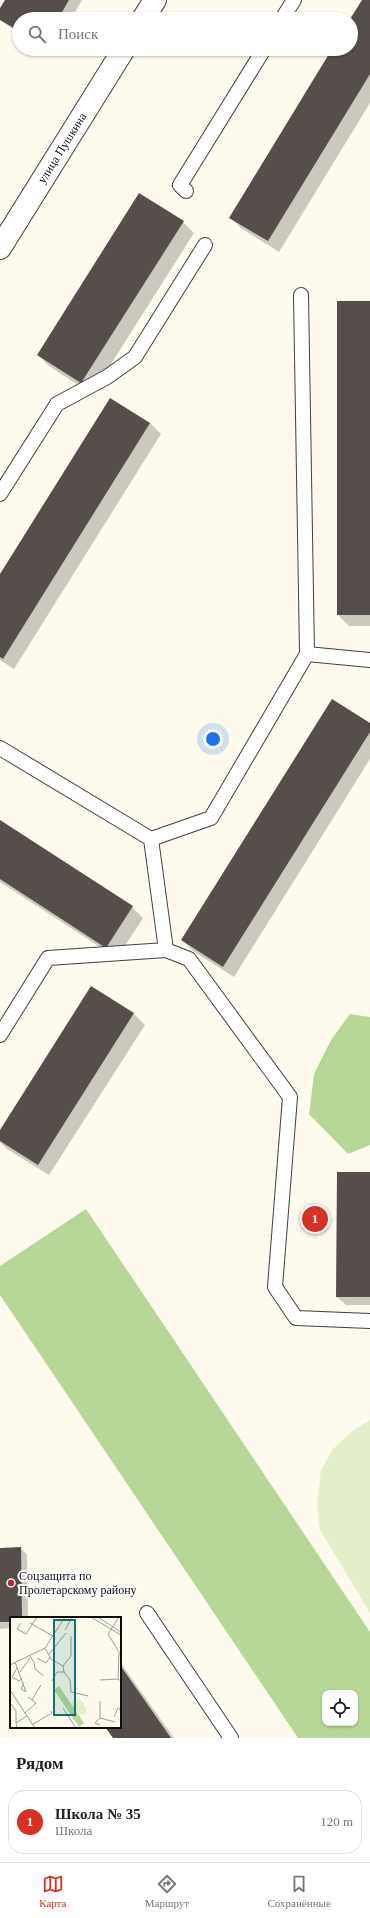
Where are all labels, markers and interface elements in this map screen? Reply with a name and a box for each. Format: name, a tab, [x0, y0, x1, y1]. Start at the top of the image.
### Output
search box	[12, 12, 358, 56]
icon: search	[26, 23, 48, 45]
text: Поиск	[58, 26, 98, 42]
street label: улица Пушкина	[35, 110, 90, 186]
your location	[203, 729, 223, 749]
pin: 1	[302, 1204, 328, 1234]
place label: Соцзащита по Пролетарскому району	[19, 1569, 137, 1597]
marker: Соцзащита по Пролетарскому району	[6, 1578, 16, 1588]
inset map	[10, 1617, 121, 1728]
map controls	[322, 1690, 358, 1726]
button: locate	[322, 1690, 358, 1726]
text: Рядом	[16, 1754, 64, 1773]
text: Школа № 35	[55, 1806, 141, 1822]
text: 1	[27, 1814, 33, 1829]
text: 120 m	[320, 1814, 353, 1829]
text: Школа	[55, 1823, 92, 1838]
tab: Карта	[39, 1873, 66, 1909]
tab: Маршрут	[145, 1873, 189, 1909]
tab: Сохранённые	[268, 1873, 331, 1909]

